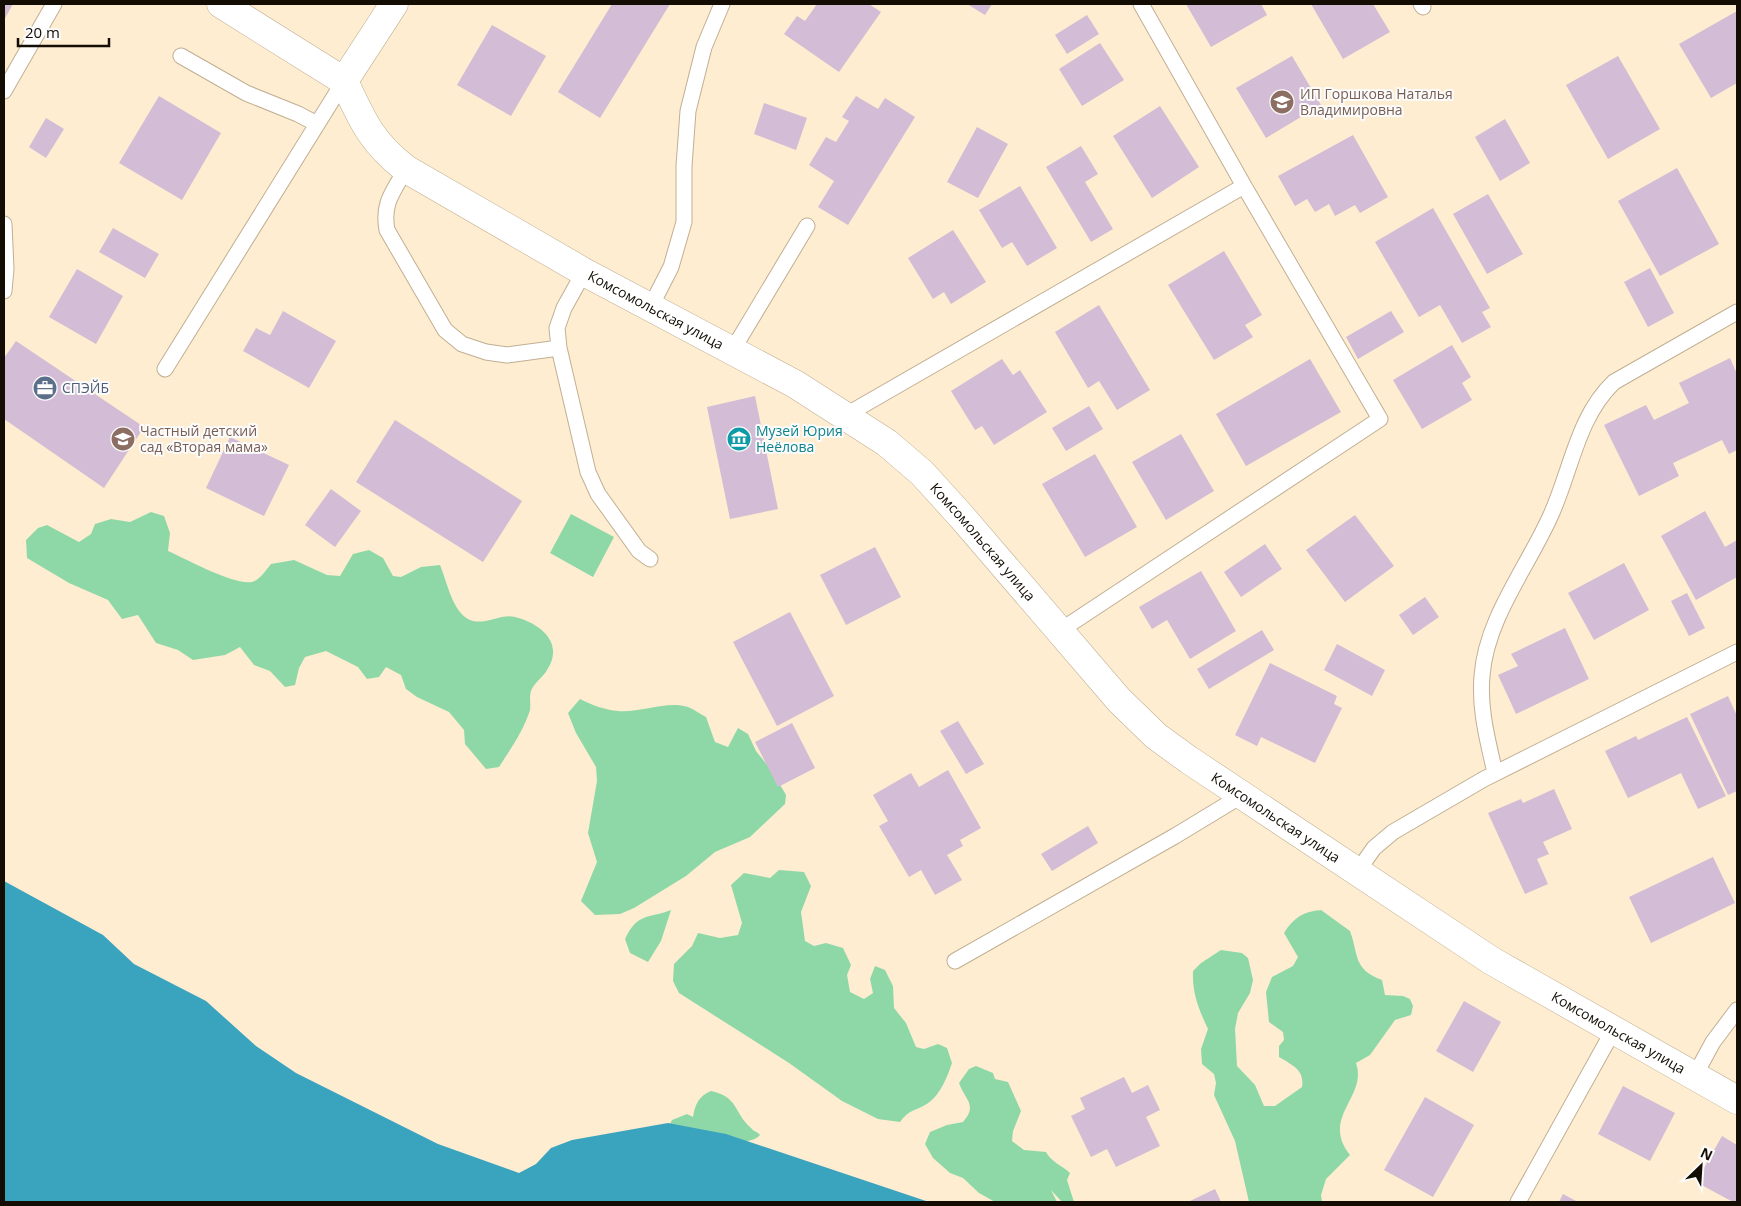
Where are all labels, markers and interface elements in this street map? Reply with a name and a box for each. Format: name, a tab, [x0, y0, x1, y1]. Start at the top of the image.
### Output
scale bar	[18, 15, 109, 47]
text: 20 m	[25, 22, 60, 42]
place label: ИП Горшкова Наталья Владимировна	[1300, 84, 1453, 119]
school or university icon: ИП Горшкова Наталья Владимировна	[1269, 89, 1295, 115]
street label: Комсомольская улица	[585, 266, 727, 353]
office icon: СПЭЙБ	[32, 375, 58, 401]
place label: СПЭЙБ	[62, 378, 109, 397]
place label: Частный детский сад «Вторая мама»	[140, 421, 268, 456]
place label: Музей Юрия Неёлова	[756, 421, 843, 456]
school or university icon: Частный детский сад «Вторая мама»	[110, 426, 136, 452]
museum icon: Музей Юрия Неёлова	[726, 426, 752, 452]
street label: Комсомольская улица	[926, 478, 1040, 605]
street label: Комсомольская улица	[1208, 767, 1344, 867]
street label: Комсомольская улица	[1548, 987, 1689, 1078]
north arrow	[1676, 1141, 1726, 1191]
text: N	[1698, 1143, 1716, 1165]

